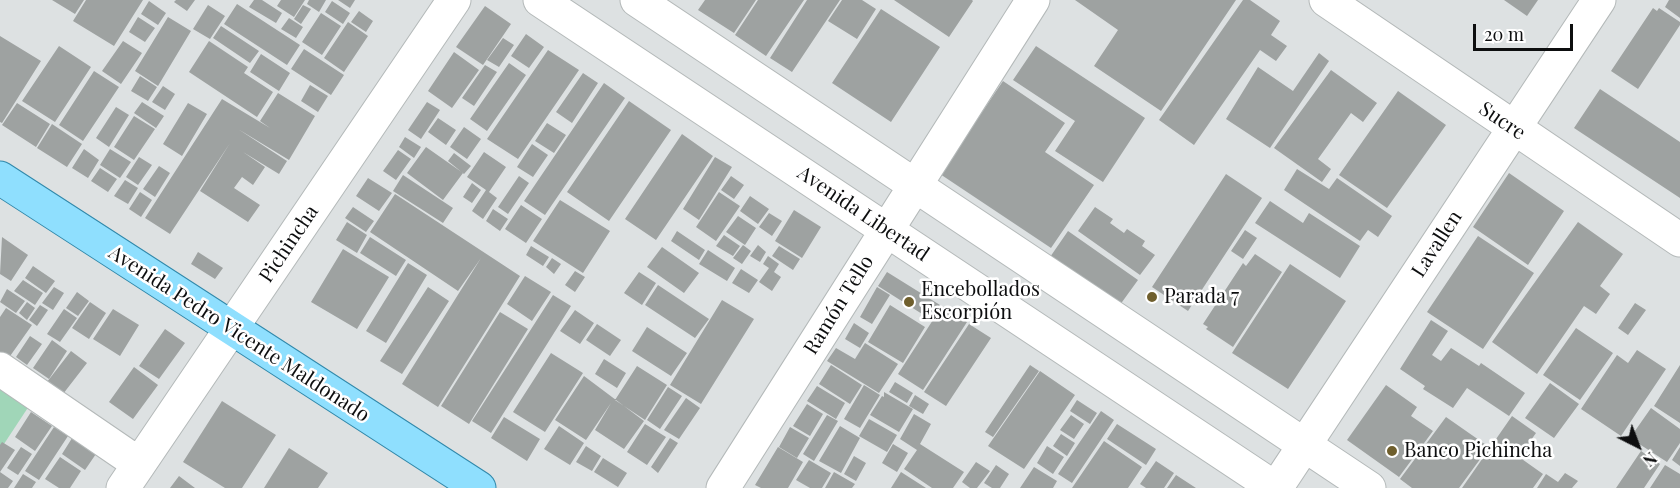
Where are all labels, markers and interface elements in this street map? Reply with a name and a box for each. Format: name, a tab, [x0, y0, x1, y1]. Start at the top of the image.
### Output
scale bar	[1476, 12, 1576, 50]
text: 20 m	[1484, 22, 1524, 46]
street label: Sucre	[1474, 97, 1530, 145]
street label: Avenida Libertad	[793, 161, 933, 267]
street label: Pichincha	[254, 201, 324, 287]
street label: Lavallen	[1407, 206, 1467, 282]
street label: Avenida Pedro Vicente Maldonado	[104, 241, 374, 427]
street label: Ramón Tello	[799, 251, 879, 359]
place label: Encebollados Escorpión	[921, 278, 1040, 325]
place label: Parada 7	[1164, 285, 1239, 309]
marker: Parada 7	[1145, 290, 1159, 304]
marker: Encebollados Escorpión	[902, 295, 916, 309]
north arrow	[1608, 416, 1668, 476]
place label: Banco Pichincha	[1404, 439, 1552, 463]
marker: Banco Pichincha	[1385, 444, 1399, 458]
text: N	[1639, 448, 1662, 471]

